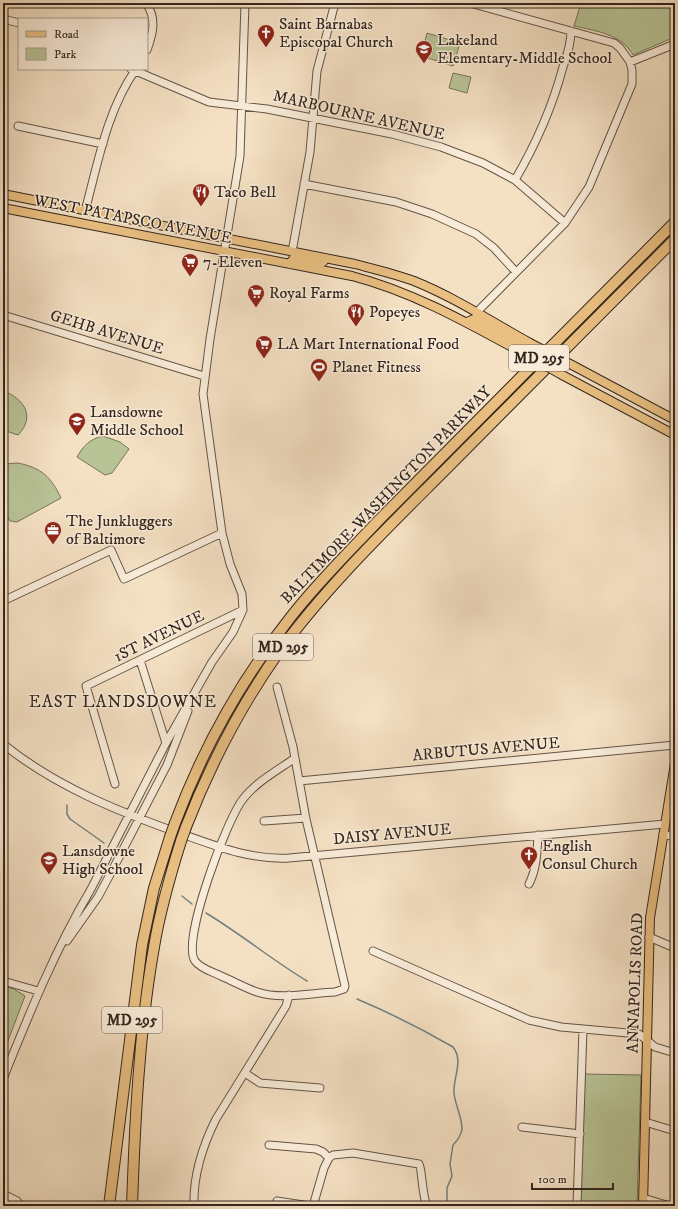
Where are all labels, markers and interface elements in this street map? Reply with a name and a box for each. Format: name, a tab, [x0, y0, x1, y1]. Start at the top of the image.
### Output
place label: Saint Barnabas Episcopal Church	[279, 14, 394, 52]
legend	[18, 18, 148, 70]
church icon: Saint Barnabas Episcopal Church	[256, 23, 276, 48]
text: Road	[54, 27, 79, 42]
place label: Lakeland Elementary-Middle School	[437, 30, 612, 68]
school or university icon: Lakeland Elementary-Middle School	[414, 39, 434, 64]
text: Park	[54, 47, 76, 62]
street label: MARBOURNE AVENUE	[271, 85, 447, 145]
restaurant icon: Taco Bell	[191, 182, 211, 207]
place label: Taco Bell	[214, 182, 276, 202]
street label: WEST PATAPSCO AVENUE	[31, 190, 234, 248]
supermarket icon: 7-Eleven	[180, 252, 200, 277]
place label: 7-Eleven	[203, 252, 263, 272]
supermarket icon: Royal Farms	[246, 283, 266, 308]
place label: Royal Farms	[269, 283, 349, 303]
restaurant icon: Popeyes	[346, 302, 366, 327]
place label: Popeyes	[369, 302, 420, 322]
street label: GEHB AVENUE	[48, 305, 166, 359]
supermarket icon: LA Mart International Food	[254, 334, 274, 359]
place label: LA Mart International Food	[277, 334, 459, 354]
road number: MD 295	[509, 345, 569, 371]
sports icon: Planet Fitness	[309, 357, 329, 382]
place label: Planet Fitness	[332, 357, 421, 377]
street label: BALTIMORE-WASHINGTON PARKWAY	[276, 381, 496, 608]
place label: Lansdowne Middle School	[90, 402, 184, 440]
school or university icon: Lansdowne Middle School	[67, 411, 87, 436]
place label: The Junkluggers of Baltimore	[66, 511, 173, 549]
office icon: The Junkluggers of Baltimore	[43, 520, 63, 545]
street label: 1ST AVENUE	[111, 606, 207, 666]
road number: MD 295	[253, 634, 313, 660]
district label: EAST LANDSDOWNE	[29, 691, 217, 713]
street label: ARBUTUS AVENUE	[412, 733, 560, 765]
street label: DAISY AVENUE	[332, 819, 452, 849]
place label: English Consul Church	[542, 836, 639, 874]
place label: Lansdowne High School	[62, 841, 143, 879]
church icon: English Consul Church	[519, 845, 539, 870]
school or university icon: Lansdowne High School	[39, 850, 59, 875]
street label: ANNAPOLIS ROAD	[623, 912, 647, 1054]
road number: MD 295	[102, 1007, 162, 1033]
scale bar	[532, 1165, 613, 1191]
text: 100 m	[538, 1172, 567, 1187]

